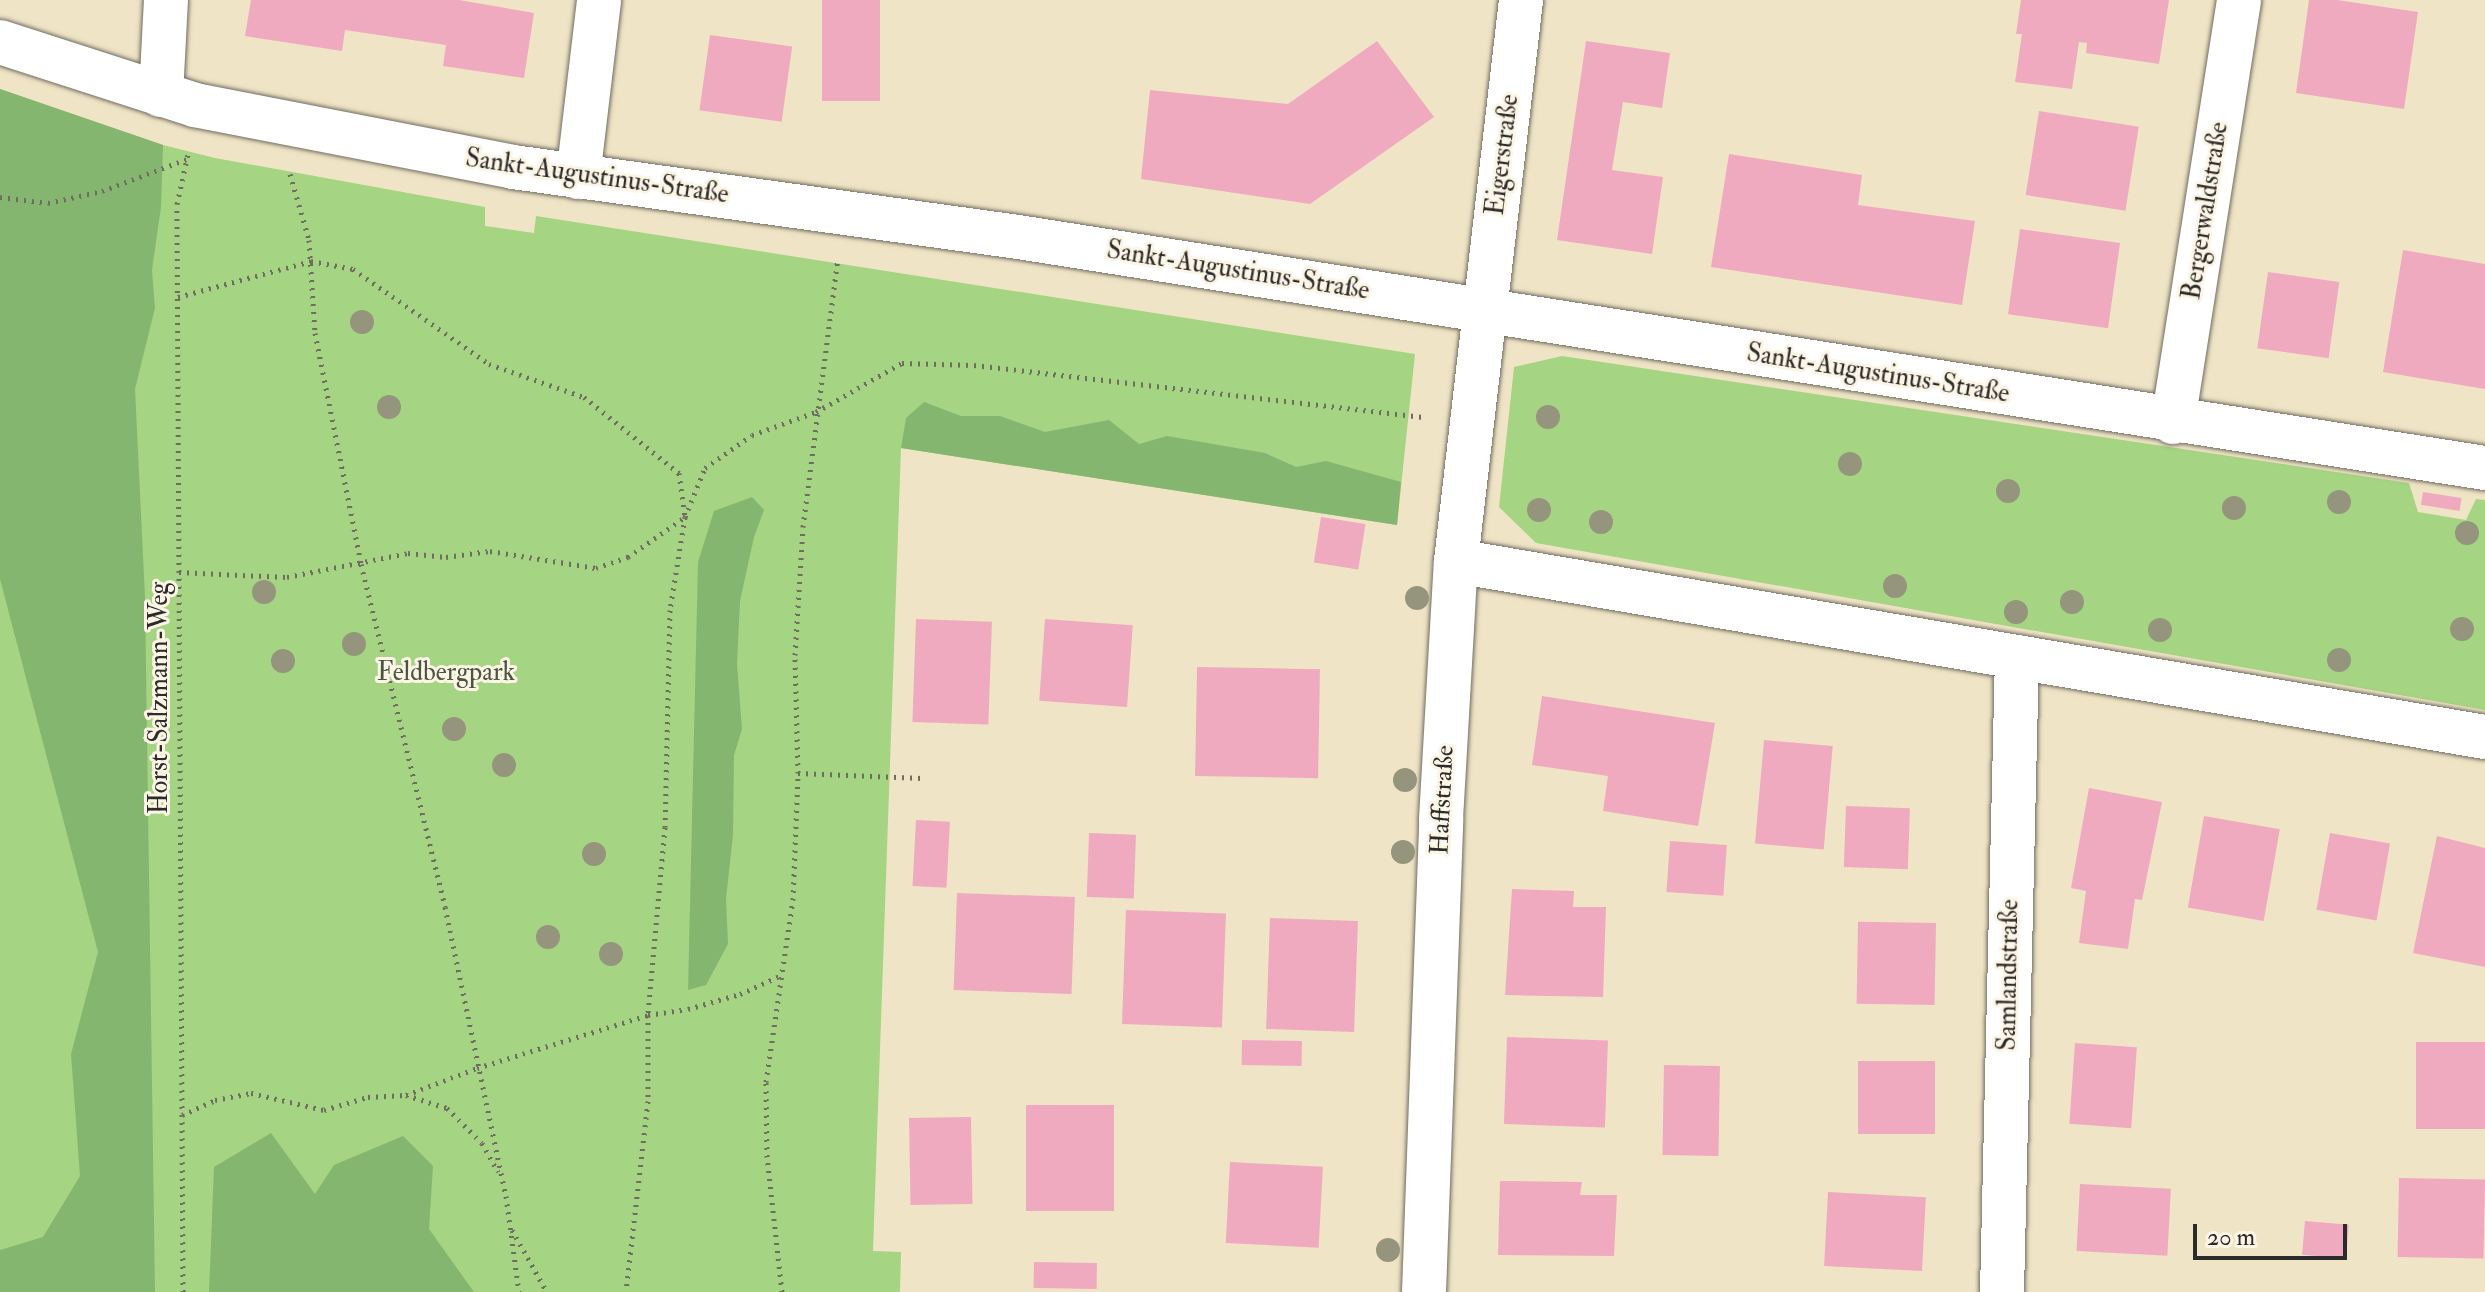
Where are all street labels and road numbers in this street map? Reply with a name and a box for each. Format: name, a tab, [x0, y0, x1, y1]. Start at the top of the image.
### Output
street label: Eigerstraße	[1480, 93, 1526, 217]
street label: Bergerwaldstraße	[2177, 120, 2235, 302]
street label: Sankt-Augustinus-Straße	[463, 143, 731, 211]
street label: Sankt-Augustinus-Straße	[1104, 235, 1372, 307]
street label: Sankt-Augustinus-Straße	[1744, 338, 2012, 410]
street label: Horst-Salzmann-Weg	[144, 582, 176, 814]
street label: Haffstraße	[1425, 745, 1461, 855]
street label: Samlandstraße	[1992, 899, 2026, 1051]

